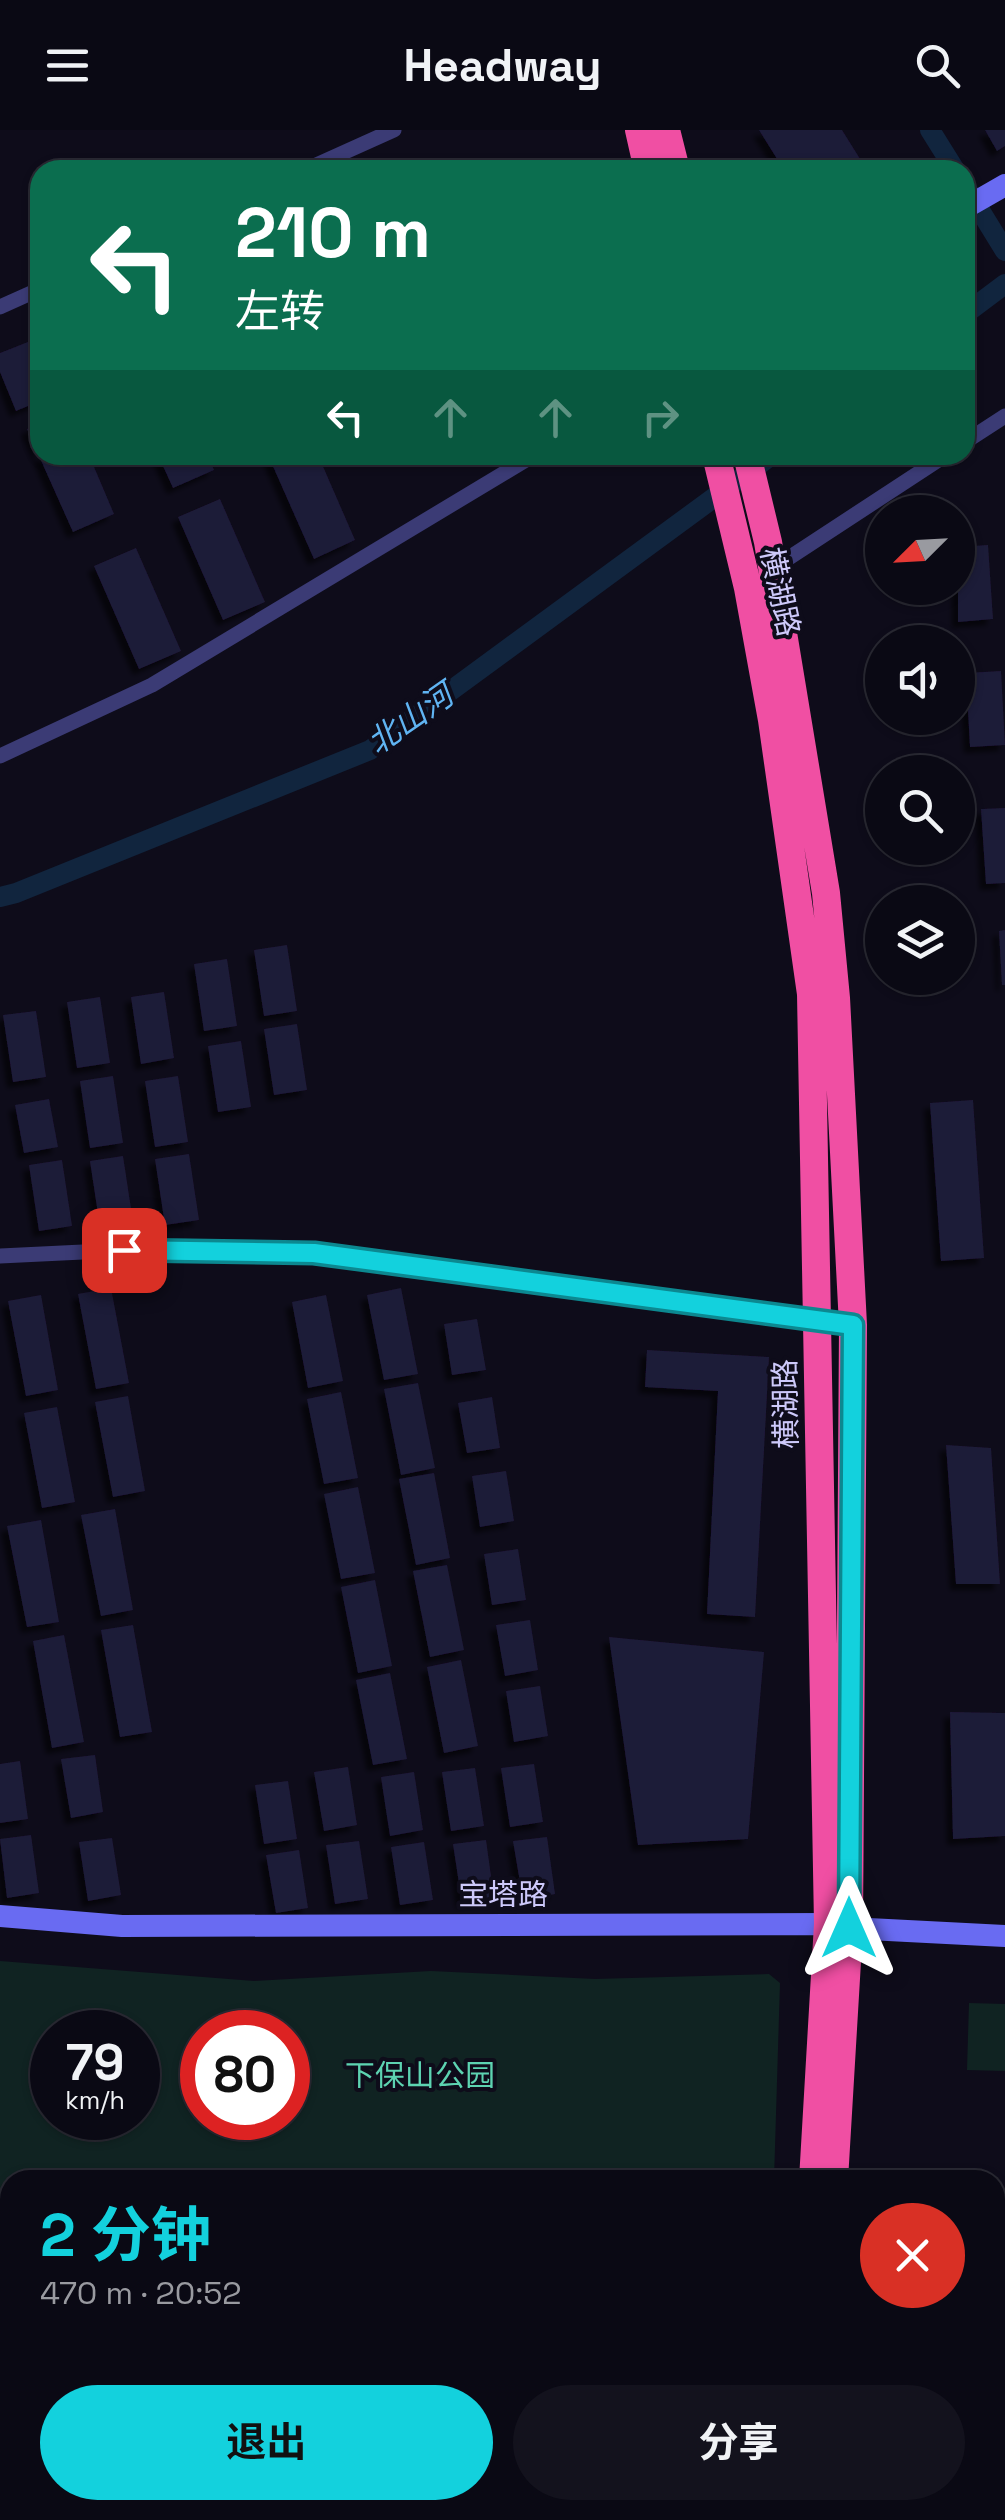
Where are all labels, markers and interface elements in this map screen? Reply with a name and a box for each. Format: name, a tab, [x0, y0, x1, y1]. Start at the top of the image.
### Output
text: Headway	[403, 37, 602, 94]
icon: menu	[40, 38, 95, 93]
icon: search	[910, 38, 965, 93]
text: 210 m	[235, 188, 431, 277]
icon: left	[70, 200, 200, 330]
text: 左转	[235, 283, 325, 340]
icon: left	[318, 390, 373, 445]
icon: ahead	[423, 390, 478, 445]
icon: ahead	[528, 390, 583, 445]
icon: right	[633, 390, 688, 445]
north arrow	[865, 495, 975, 605]
map controls	[865, 495, 975, 995]
street label: 横湖路	[752, 544, 809, 640]
button: sound	[865, 625, 975, 735]
water label: 北山河	[359, 672, 466, 763]
button: search	[865, 755, 975, 865]
button: layers	[865, 885, 975, 995]
pin	[82, 1208, 167, 1293]
icon: arrive	[97, 1223, 152, 1278]
street label: 横湖路	[765, 1359, 806, 1449]
street label: 宝塔路	[458, 1875, 548, 1914]
position arrow	[797, 1876, 901, 1980]
speed limit sign: 80	[180, 2010, 310, 2140]
text: 79	[66, 2031, 124, 2095]
park label: 下保山公园	[345, 2056, 495, 2095]
text: km/h	[65, 2084, 125, 2116]
text: 2 分钟	[40, 2197, 211, 2274]
button: close	[860, 2203, 965, 2308]
text: 470 m · 20:52	[40, 2273, 242, 2313]
button: 退出	[40, 2385, 493, 2500]
button: 分享	[513, 2385, 965, 2500]

